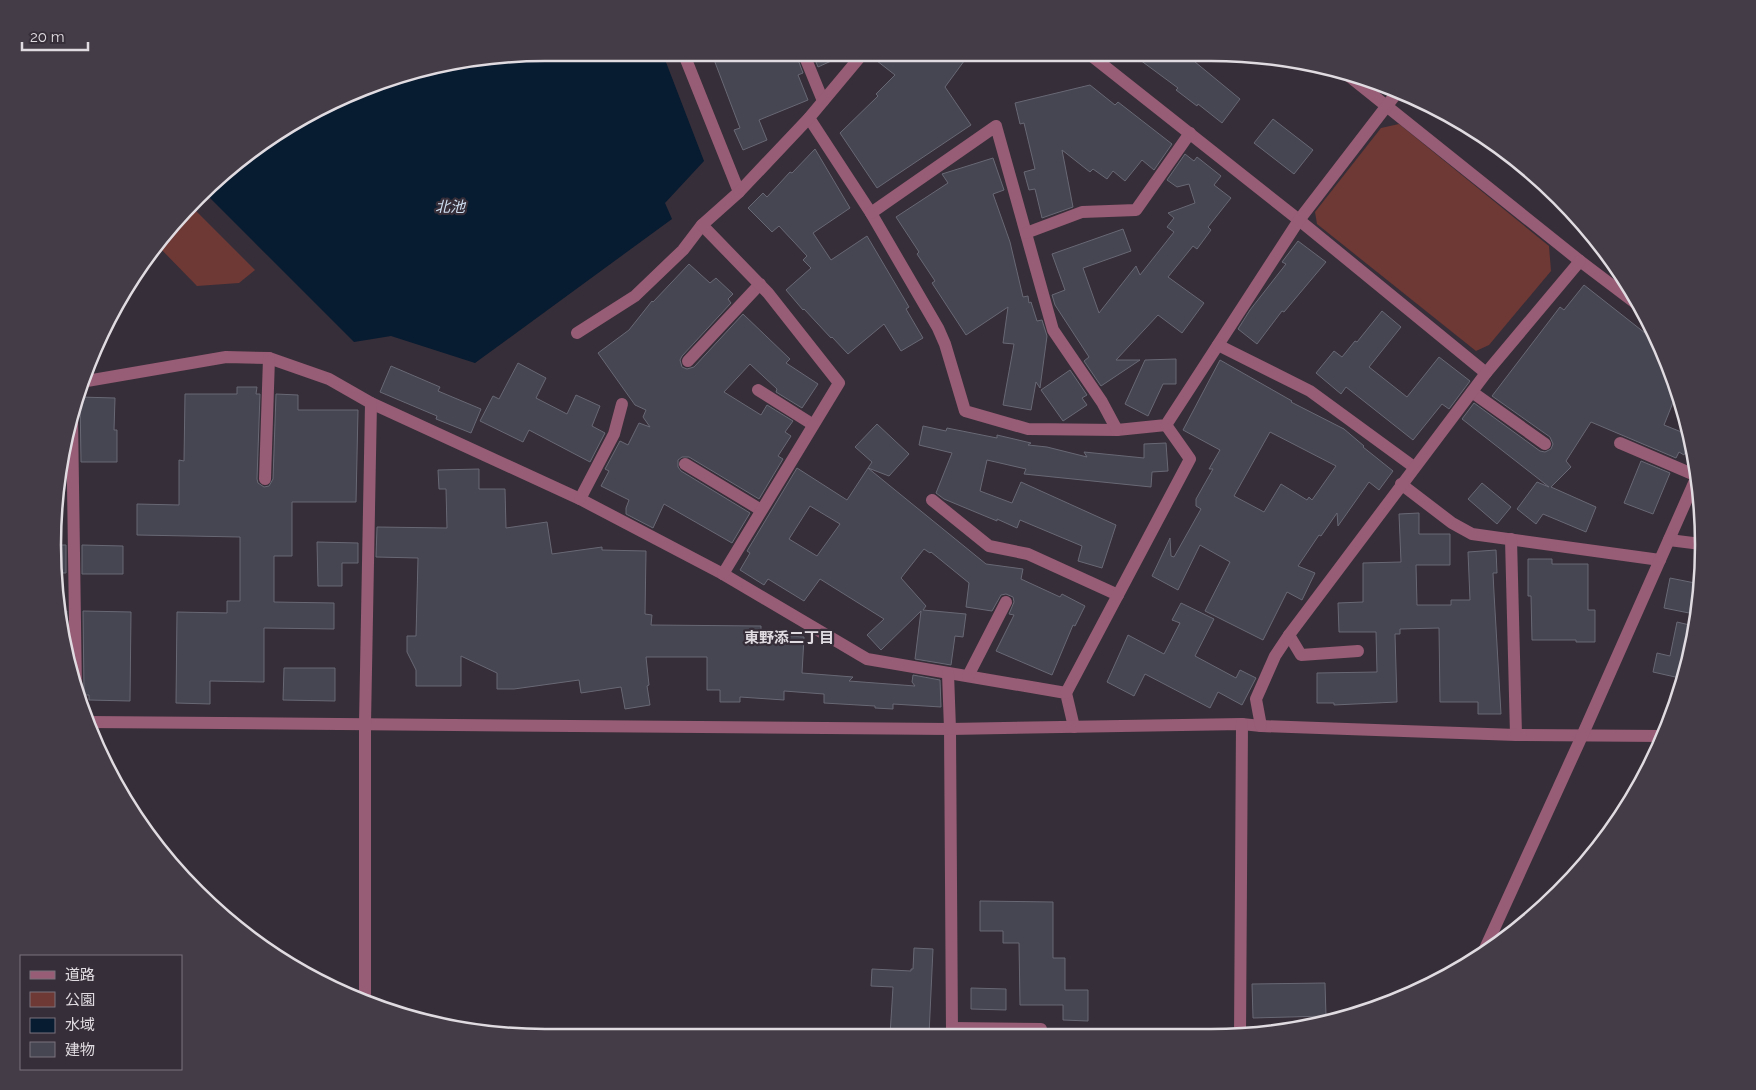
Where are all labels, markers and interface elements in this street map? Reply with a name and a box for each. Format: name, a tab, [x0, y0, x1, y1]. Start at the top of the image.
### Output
scale bar	[22, 20, 89, 52]
text: 20 m	[30, 28, 65, 46]
water label: 北池	[435, 198, 467, 216]
district label: 東野添二丁目	[744, 629, 834, 647]
legend	[20, 955, 182, 1070]
text: 道路	[65, 966, 95, 984]
text: 公園	[65, 991, 95, 1009]
text: 水域	[65, 1016, 95, 1034]
text: 建物	[65, 1041, 95, 1059]

